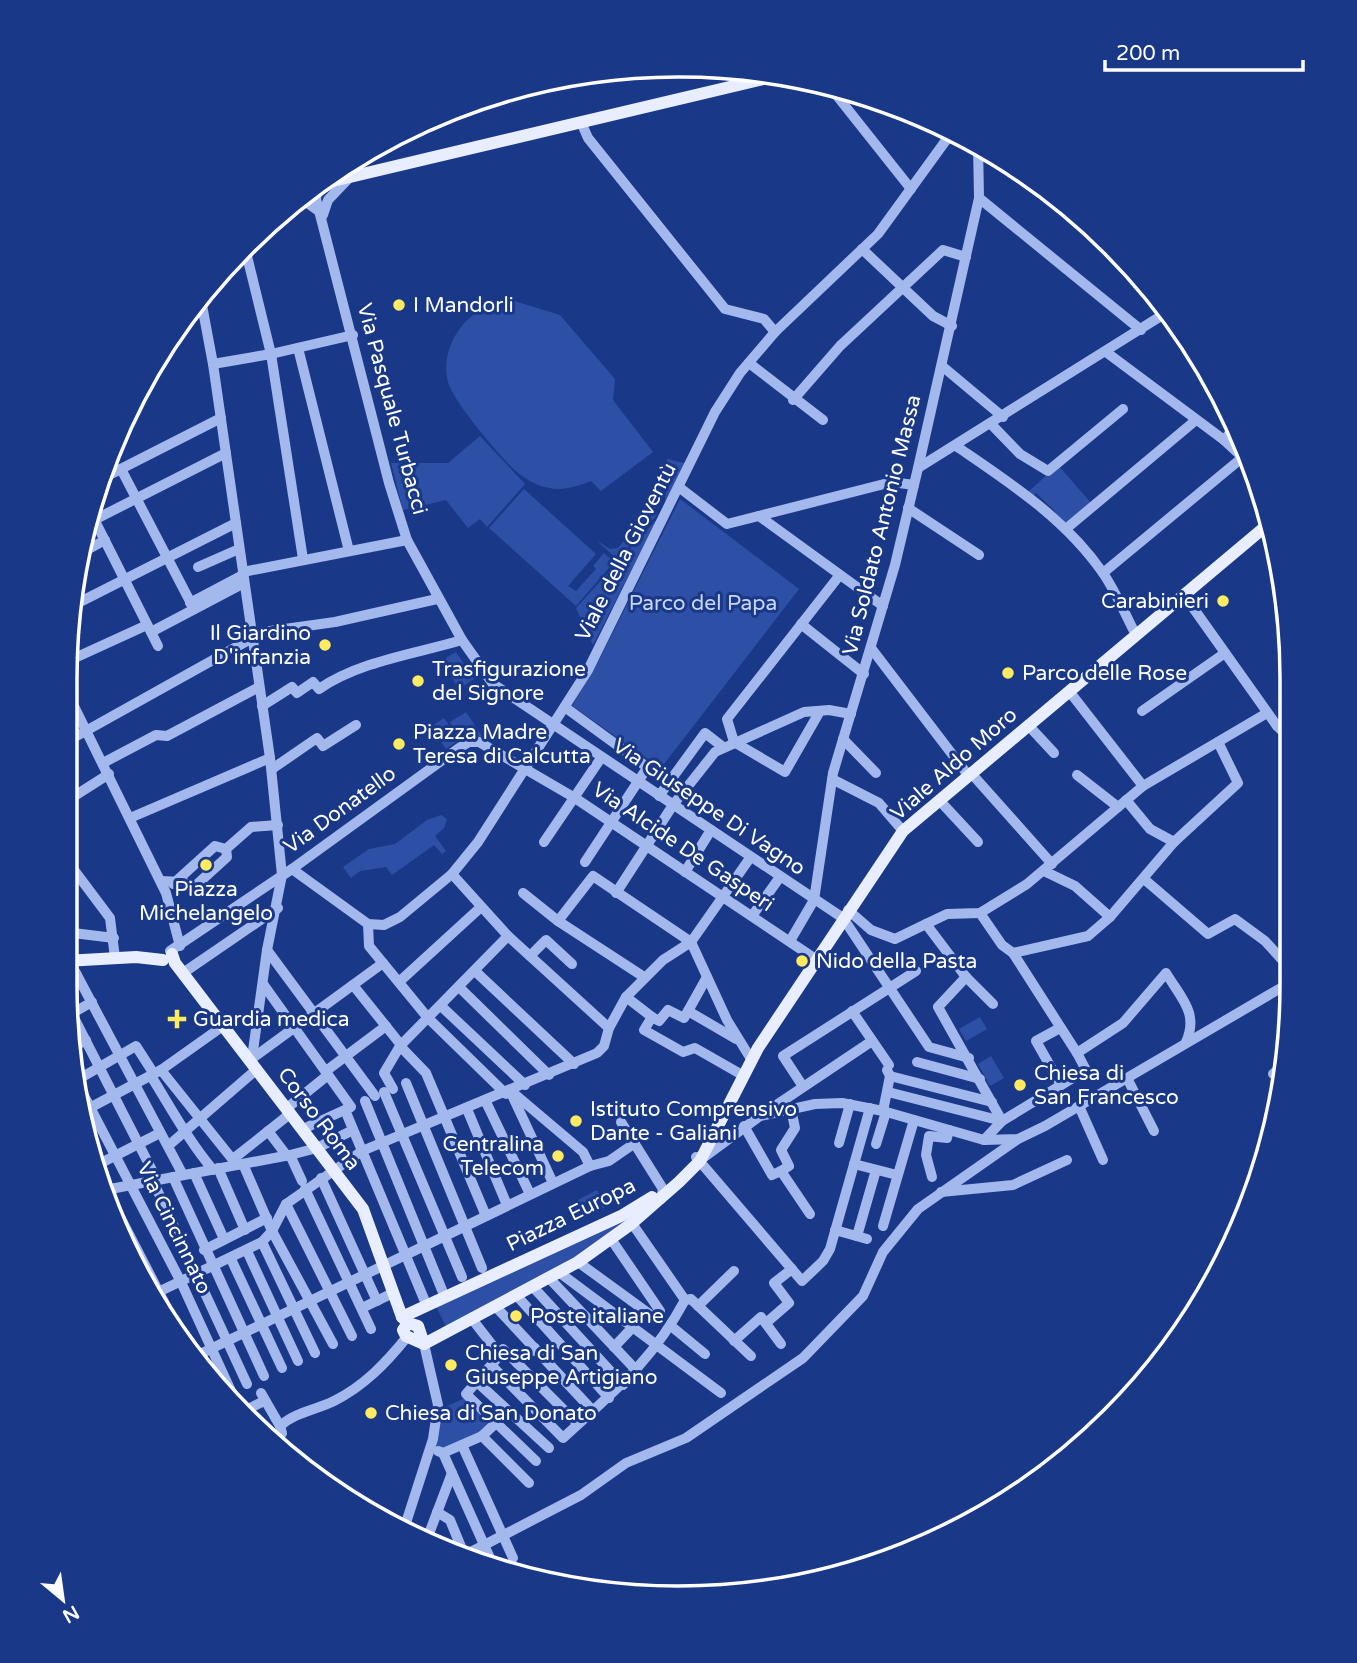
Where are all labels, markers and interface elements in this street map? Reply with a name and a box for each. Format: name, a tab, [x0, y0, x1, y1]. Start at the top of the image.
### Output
scale bar	[1105, 28, 1303, 72]
text: 200 m	[1116, 41, 1180, 66]
place label: I Mandorli	[413, 293, 514, 318]
marker: I Mandorli	[391, 297, 407, 313]
street label: Via Pasquale Turbacci	[352, 301, 432, 517]
street label: Via Soldato Antonio Massa	[837, 392, 927, 658]
street label: Viale della Gioventù	[570, 459, 682, 645]
place label: Carabinieri	[1101, 589, 1209, 614]
park label: Parco del Papa	[629, 591, 777, 616]
marker: Carabinieri	[1215, 593, 1231, 609]
place label: Il Giardino D'infanzia	[210, 621, 311, 670]
marker: Il Giardino D'infanzia	[317, 637, 333, 653]
place label: Trasfigurazione del Signore	[432, 657, 586, 706]
place label: Parco delle Rose	[1022, 661, 1187, 686]
marker: Parco delle Rose	[1000, 665, 1016, 681]
marker: Trasfigurazione del Signore	[410, 673, 426, 689]
street label: Viale Aldo Moro	[886, 702, 1022, 826]
place label: Piazza Madre Teresa di Calcutta	[413, 720, 591, 769]
street label: Via Giuseppe Di Vagno	[608, 733, 810, 881]
marker: Piazza Madre Teresa di Calcutta	[391, 736, 407, 752]
street label: Via Donatello	[279, 761, 401, 859]
street label: Via Alcide De Gasperi	[587, 777, 779, 917]
marker: Piazza Michelangelo	[198, 857, 214, 873]
place label: Piazza Michelangelo	[139, 877, 273, 926]
place label: Nido della Pasta	[816, 949, 977, 974]
marker: Nido della Pasta	[794, 953, 810, 969]
place label: Guardia medica	[193, 1007, 350, 1032]
marker: Guardia medica	[167, 1009, 187, 1029]
place label: Chiesa di San Francesco	[1034, 1061, 1179, 1110]
street label: Corso Roma	[272, 1063, 366, 1175]
marker: Chiesa di San Francesco	[1012, 1077, 1028, 1093]
place label: Istituto Comprensivo Dante - Galiani	[590, 1097, 797, 1146]
marker: Istituto Comprensivo Dante - Galiani	[568, 1113, 584, 1129]
place label: Centralina Telecom	[442, 1132, 544, 1181]
marker: Centralina Telecom	[550, 1148, 566, 1164]
street label: Via Cincinnato	[131, 1158, 217, 1298]
street label: Piazza Europa	[502, 1173, 640, 1257]
place label: Poste italiane	[530, 1304, 664, 1329]
marker: Poste italiane	[508, 1308, 524, 1324]
place label: Chiesa di San Giuseppe Artigiano	[465, 1341, 657, 1390]
marker: Chiesa di San Giuseppe Artigiano	[443, 1357, 459, 1373]
place label: Chiesa di San Donato	[385, 1401, 597, 1426]
marker: Chiesa di San Donato	[363, 1405, 379, 1421]
north arrow	[28, 1565, 98, 1635]
text: N	[59, 1601, 83, 1627]

